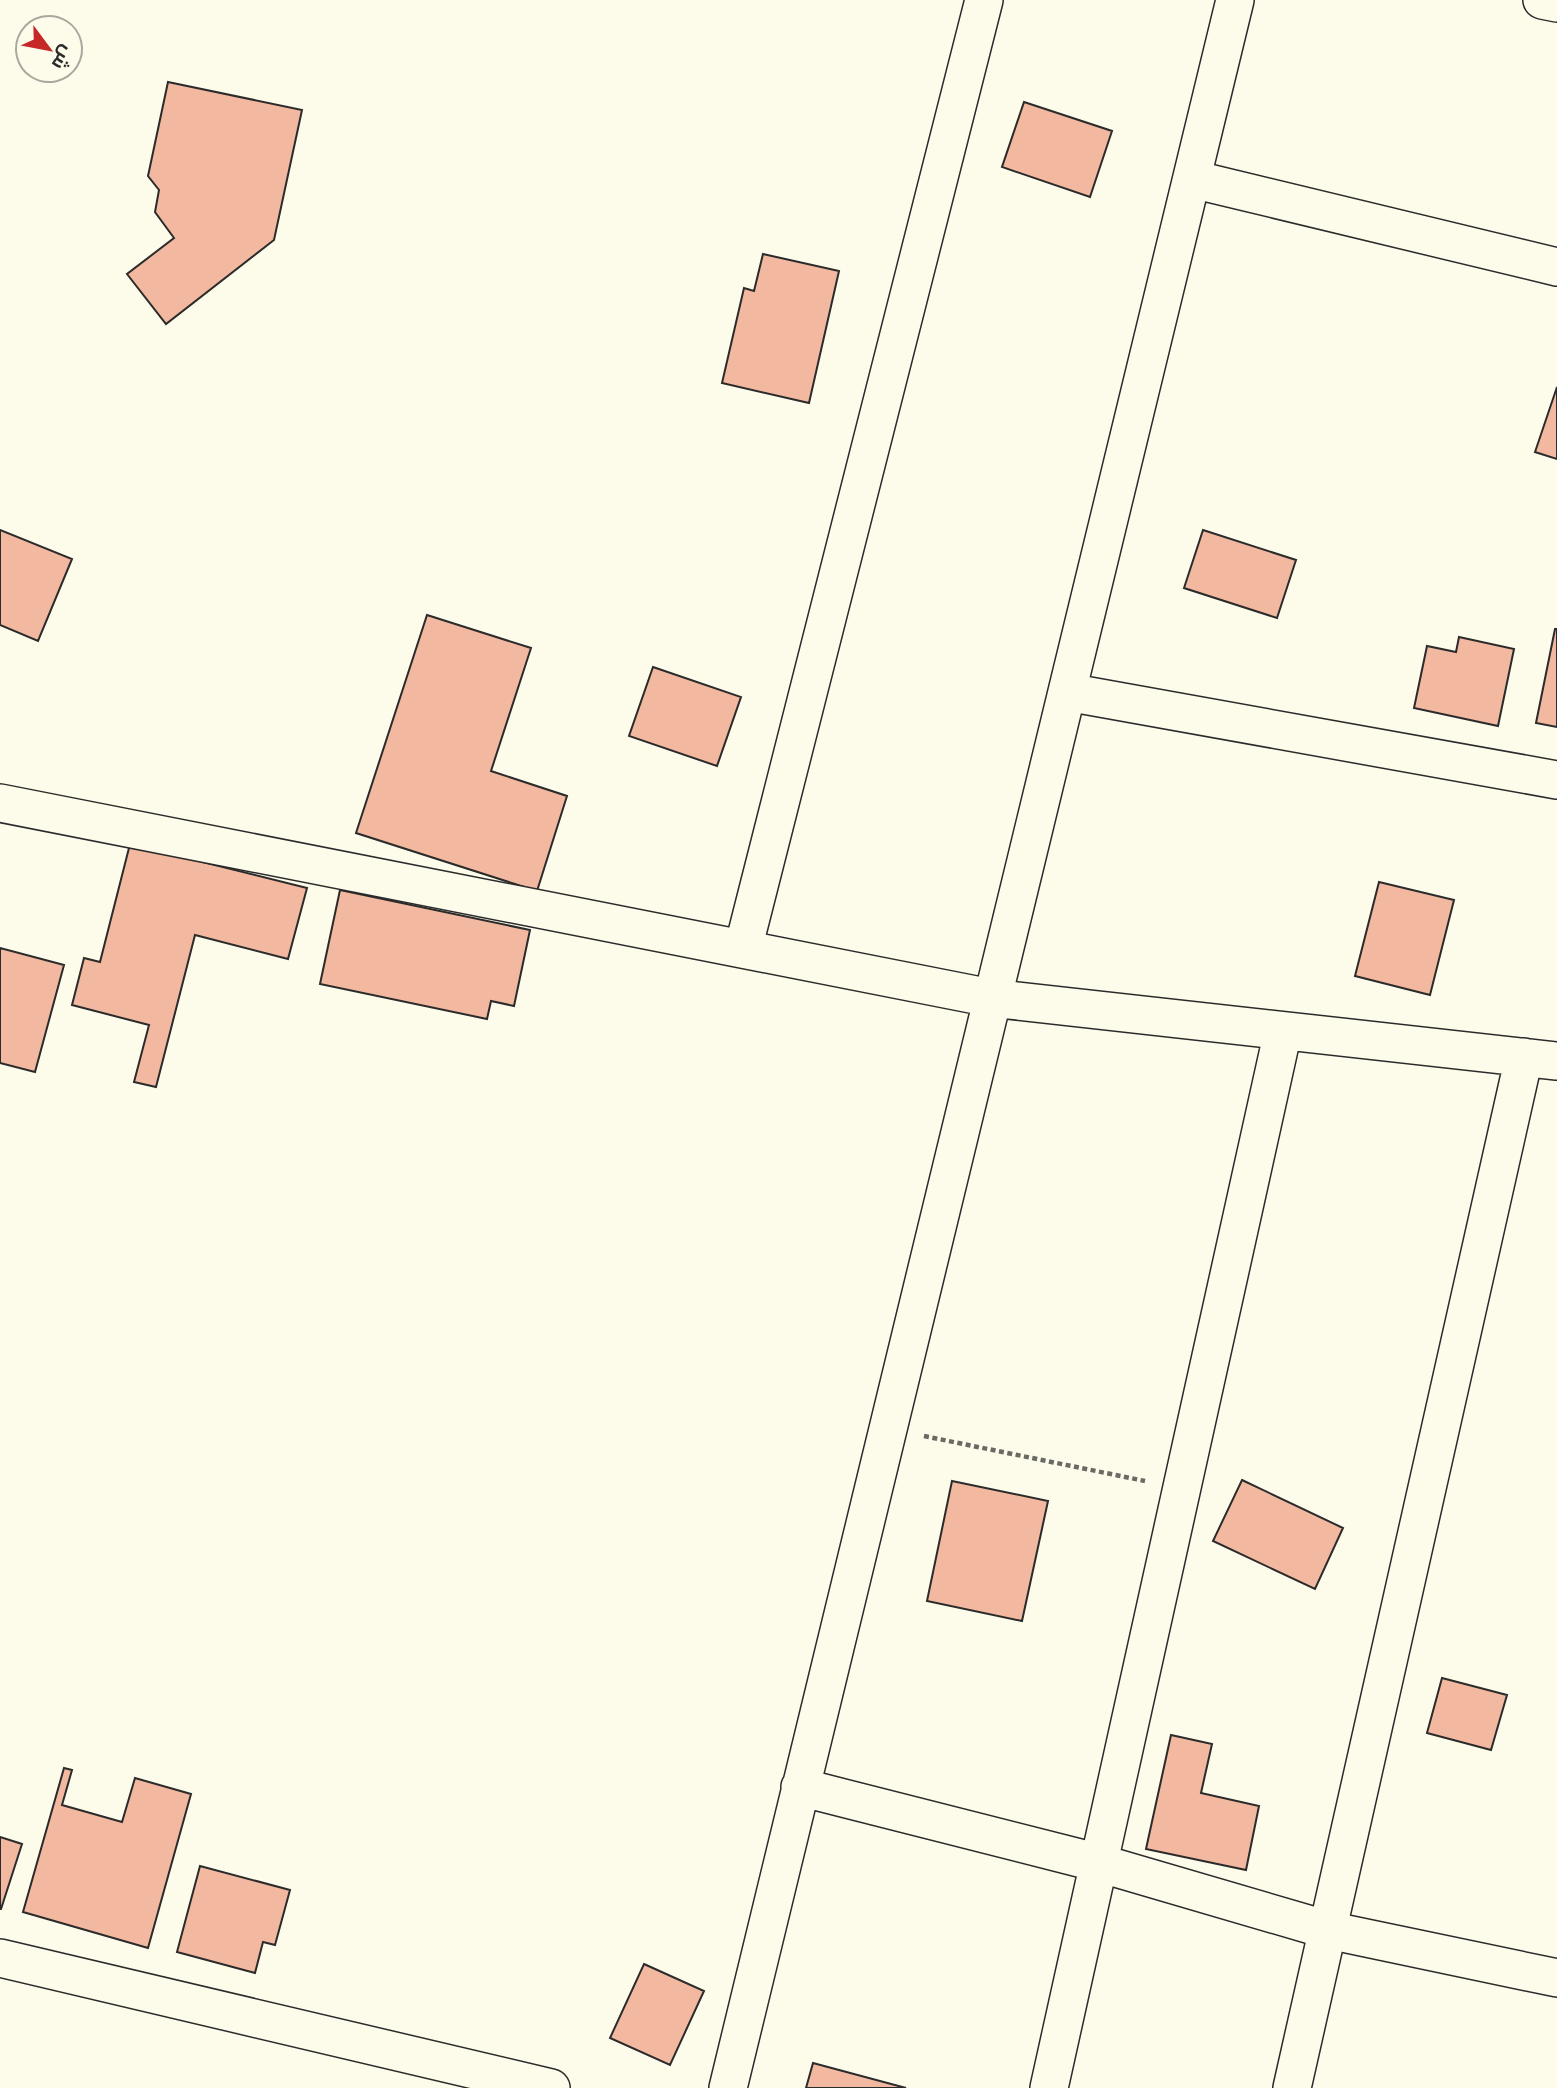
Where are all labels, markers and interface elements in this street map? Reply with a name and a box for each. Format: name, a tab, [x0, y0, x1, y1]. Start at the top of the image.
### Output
north arrow	[14, 14, 84, 84]
text: ش	[45, 40, 80, 75]

